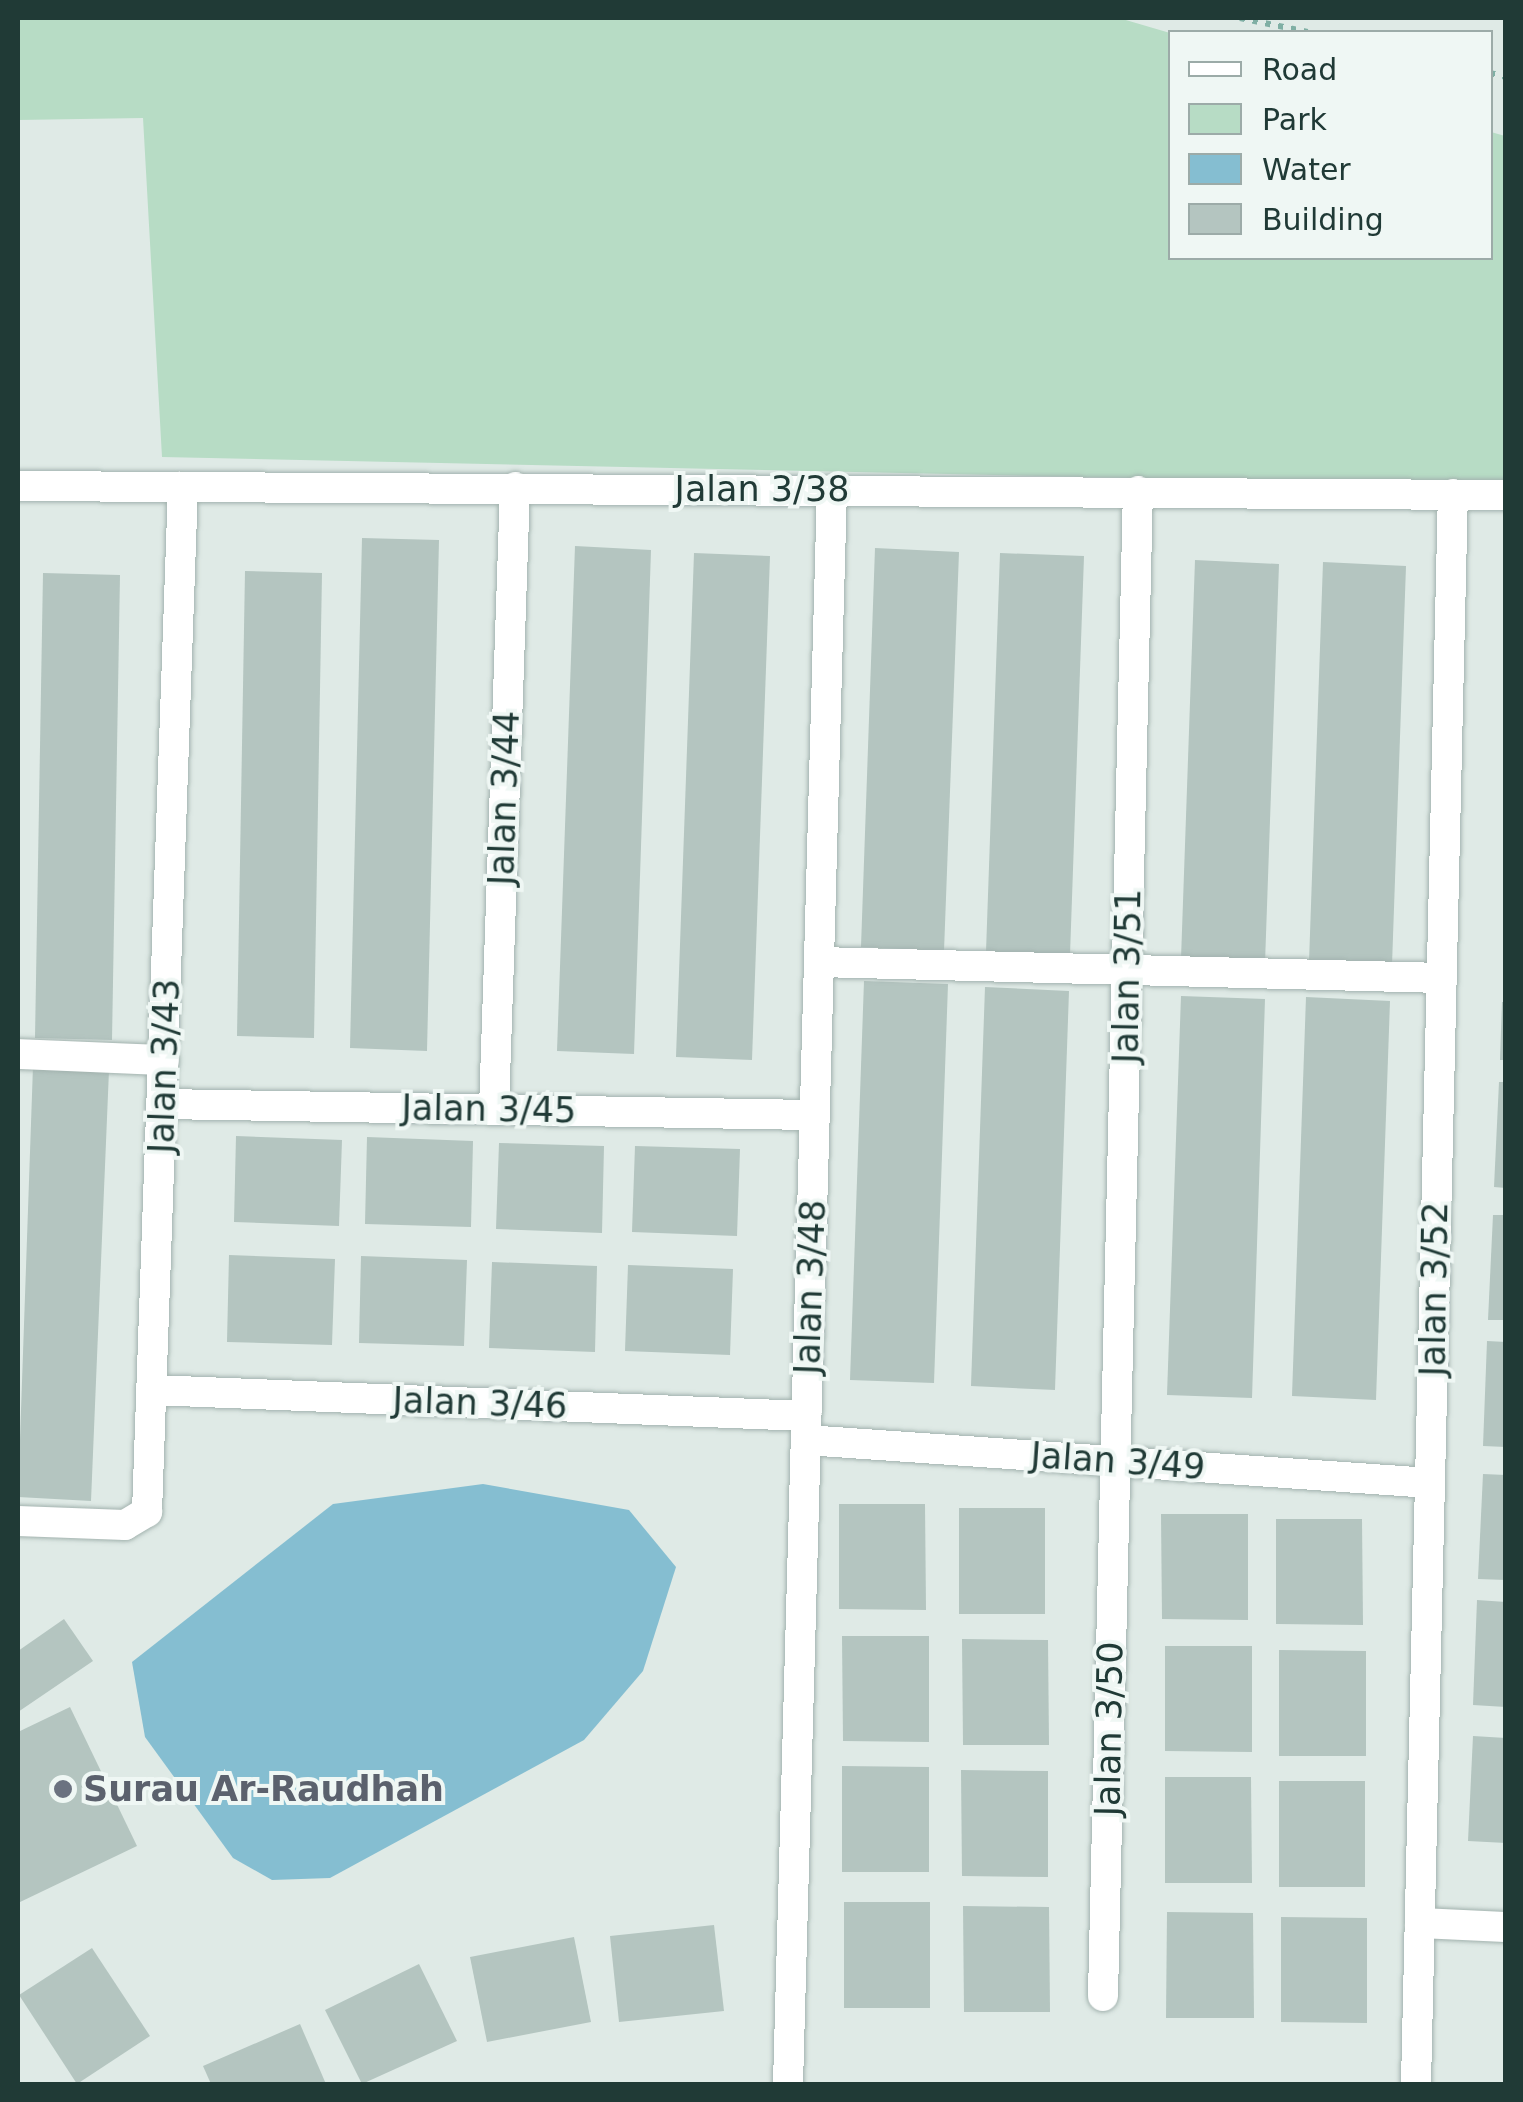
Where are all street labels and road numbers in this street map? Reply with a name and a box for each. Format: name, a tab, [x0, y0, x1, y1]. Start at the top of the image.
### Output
street label: Jalan 3/38	[675, 468, 849, 510]
street label: Jalan 3/44	[480, 710, 528, 886]
street label: Jalan 3/51	[1104, 888, 1150, 1064]
street label: Jalan 3/43	[140, 978, 188, 1154]
street label: Jalan 3/45	[401, 1086, 577, 1132]
street label: Jalan 3/48	[786, 1199, 834, 1375]
street label: Jalan 3/52	[1411, 1201, 1457, 1377]
street label: Jalan 3/46	[392, 1379, 568, 1427]
street label: Jalan 3/49	[1029, 1434, 1207, 1488]
street label: Jalan 3/50	[1086, 1641, 1132, 1817]

